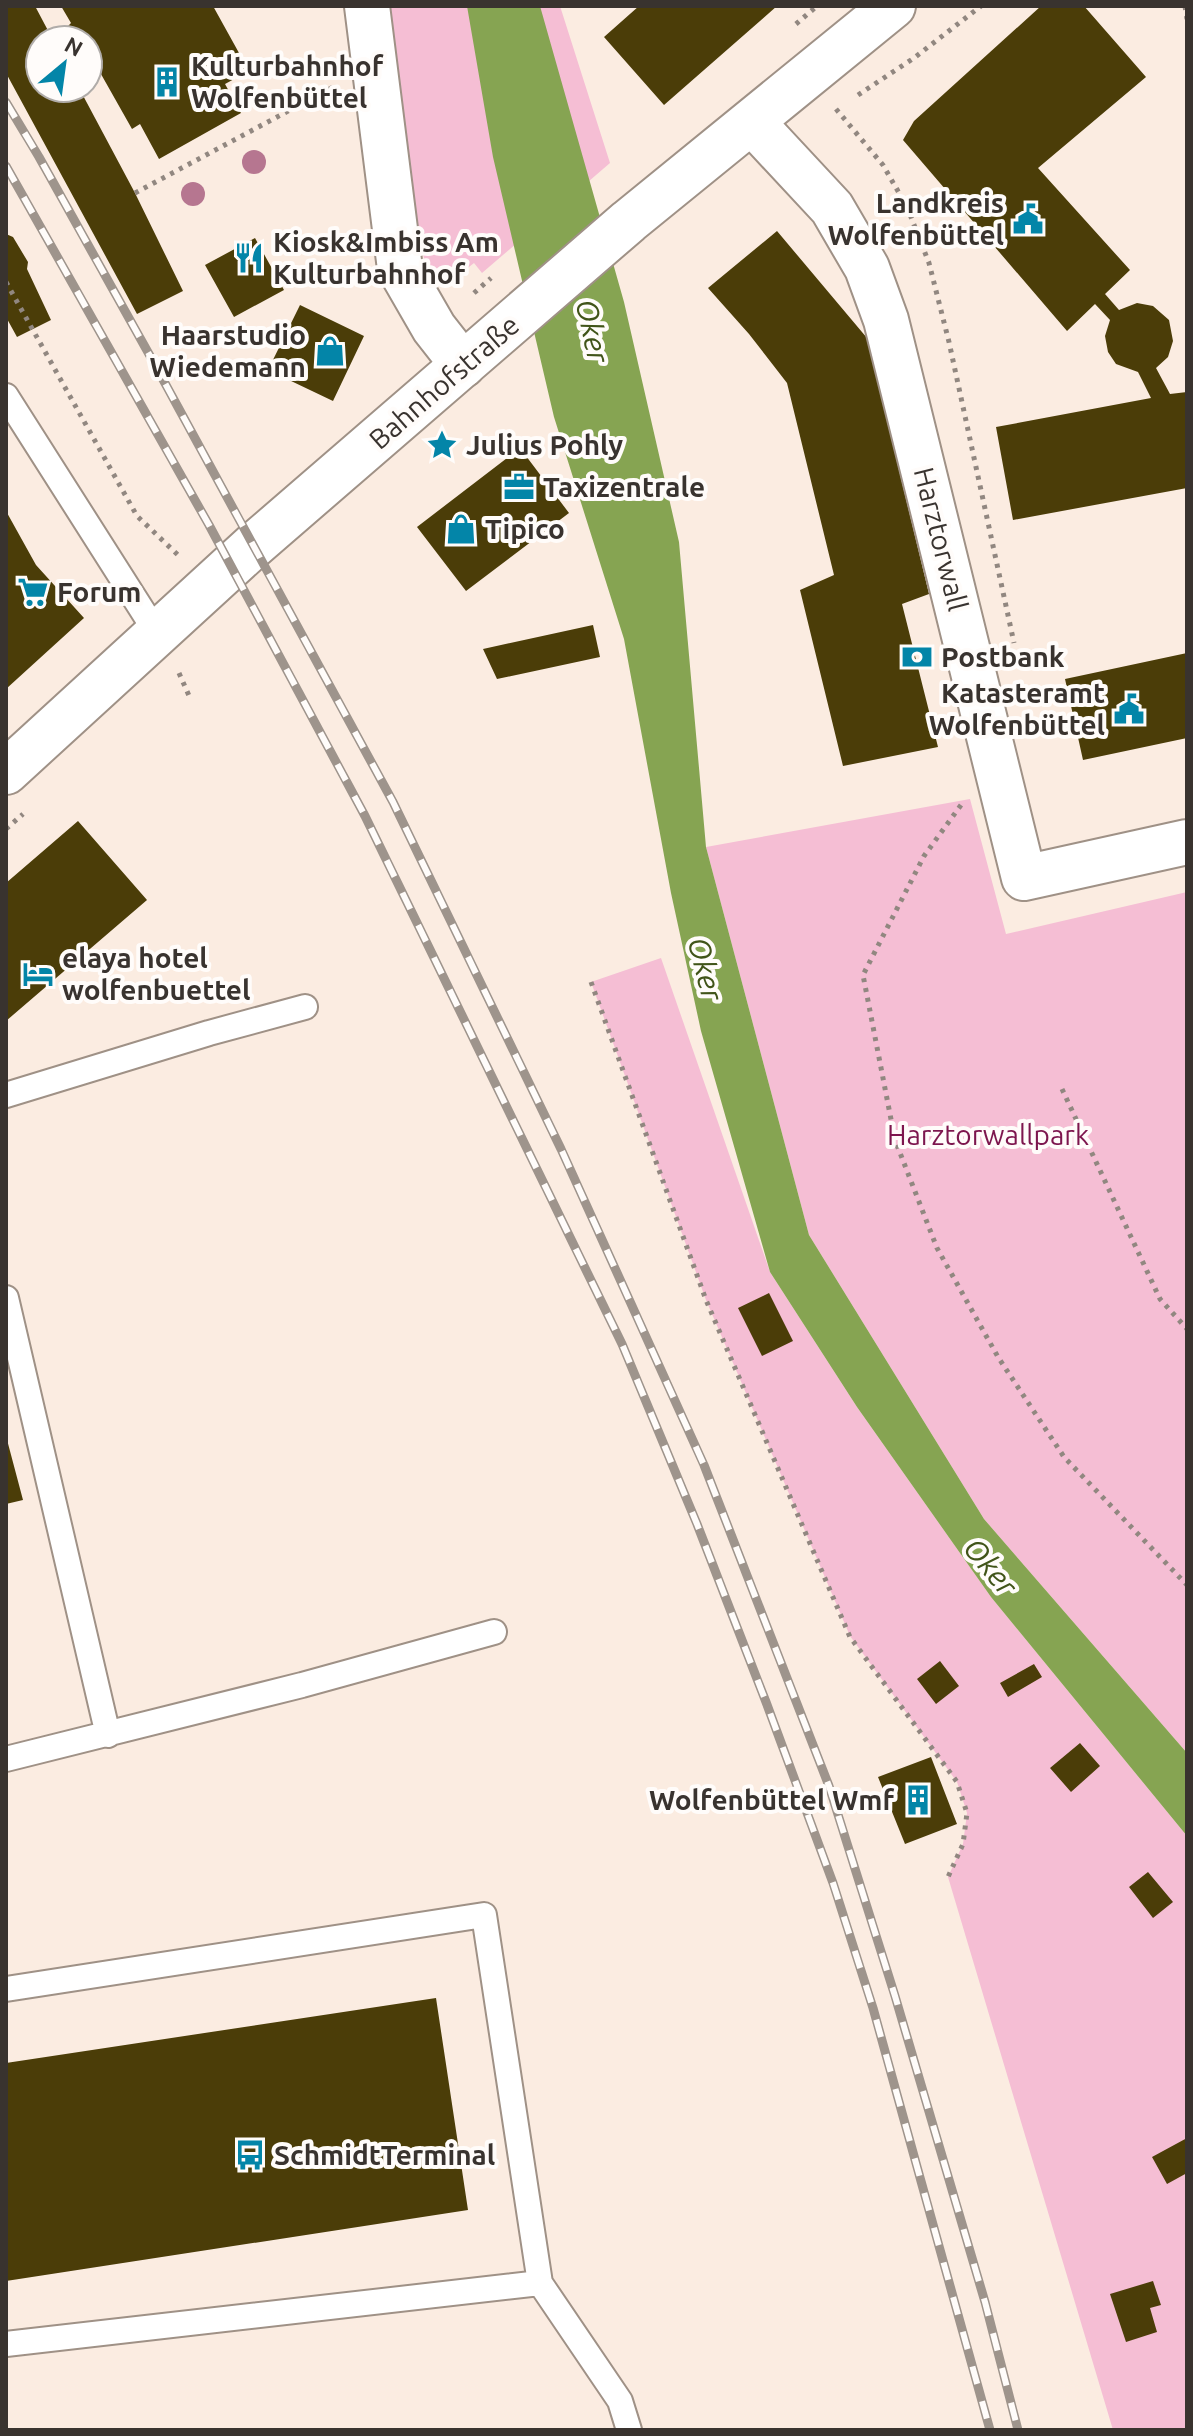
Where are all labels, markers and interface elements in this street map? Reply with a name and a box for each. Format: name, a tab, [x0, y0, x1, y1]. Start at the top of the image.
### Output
north arrow	[24, 24, 104, 104]
text: N	[61, 31, 87, 61]
place label: Kulturbahnhof Wolfenbüttel	[191, 50, 384, 113]
building icon: Kulturbahnhof Wolfenbüttel	[150, 65, 184, 99]
place label: Landkreis Wolfenbüttel	[828, 187, 1004, 250]
public building icon: Landkreis Wolfenbüttel	[1011, 202, 1045, 236]
place label: Kiosk&Imbiss Am Kulturbahnhof	[273, 226, 499, 289]
restaurant icon: Kiosk&Imbiss Am Kulturbahnhof	[232, 241, 266, 275]
water label: Oker	[570, 296, 617, 367]
street label: Bahnhofstraße	[363, 308, 525, 455]
place label: Haarstudio Wiedemann	[150, 319, 306, 382]
shop icon: Haarstudio Wiedemann	[313, 334, 347, 368]
place icon: Julius Pohly	[425, 428, 459, 462]
place label: Julius Pohly	[466, 429, 623, 460]
street label: Harztorwall	[909, 464, 974, 614]
office icon: Taxizentrale	[502, 470, 536, 504]
place label: Taxizentrale	[543, 471, 705, 502]
shop icon: Tipico	[444, 512, 478, 546]
place label: Tipico	[485, 513, 565, 544]
supermarket icon: Forum	[16, 575, 50, 609]
place label: Forum	[57, 576, 141, 607]
bank icon: Postbank	[900, 640, 934, 674]
place label: Postbank	[941, 641, 1065, 672]
place label: Katasteramt Wolfenbüttel	[929, 677, 1105, 740]
public building icon: Katasteramt Wolfenbüttel	[1112, 692, 1146, 726]
water label: Oker	[682, 934, 731, 1005]
place label: elaya hotel wolfenbuettel	[62, 942, 250, 1005]
hotel icon: elaya hotel wolfenbuettel	[21, 957, 55, 991]
park label: Harztorwallpark	[887, 1119, 1089, 1150]
water label: Oker	[957, 1531, 1025, 1603]
building icon: Wolfenbüttel Wmf	[901, 1783, 935, 1817]
place label: Wolfenbüttel Wmf	[649, 1784, 894, 1815]
bus stop icon: SchmidtTerminal	[233, 2138, 267, 2172]
place label: SchmidtTerminal	[274, 2139, 495, 2170]

